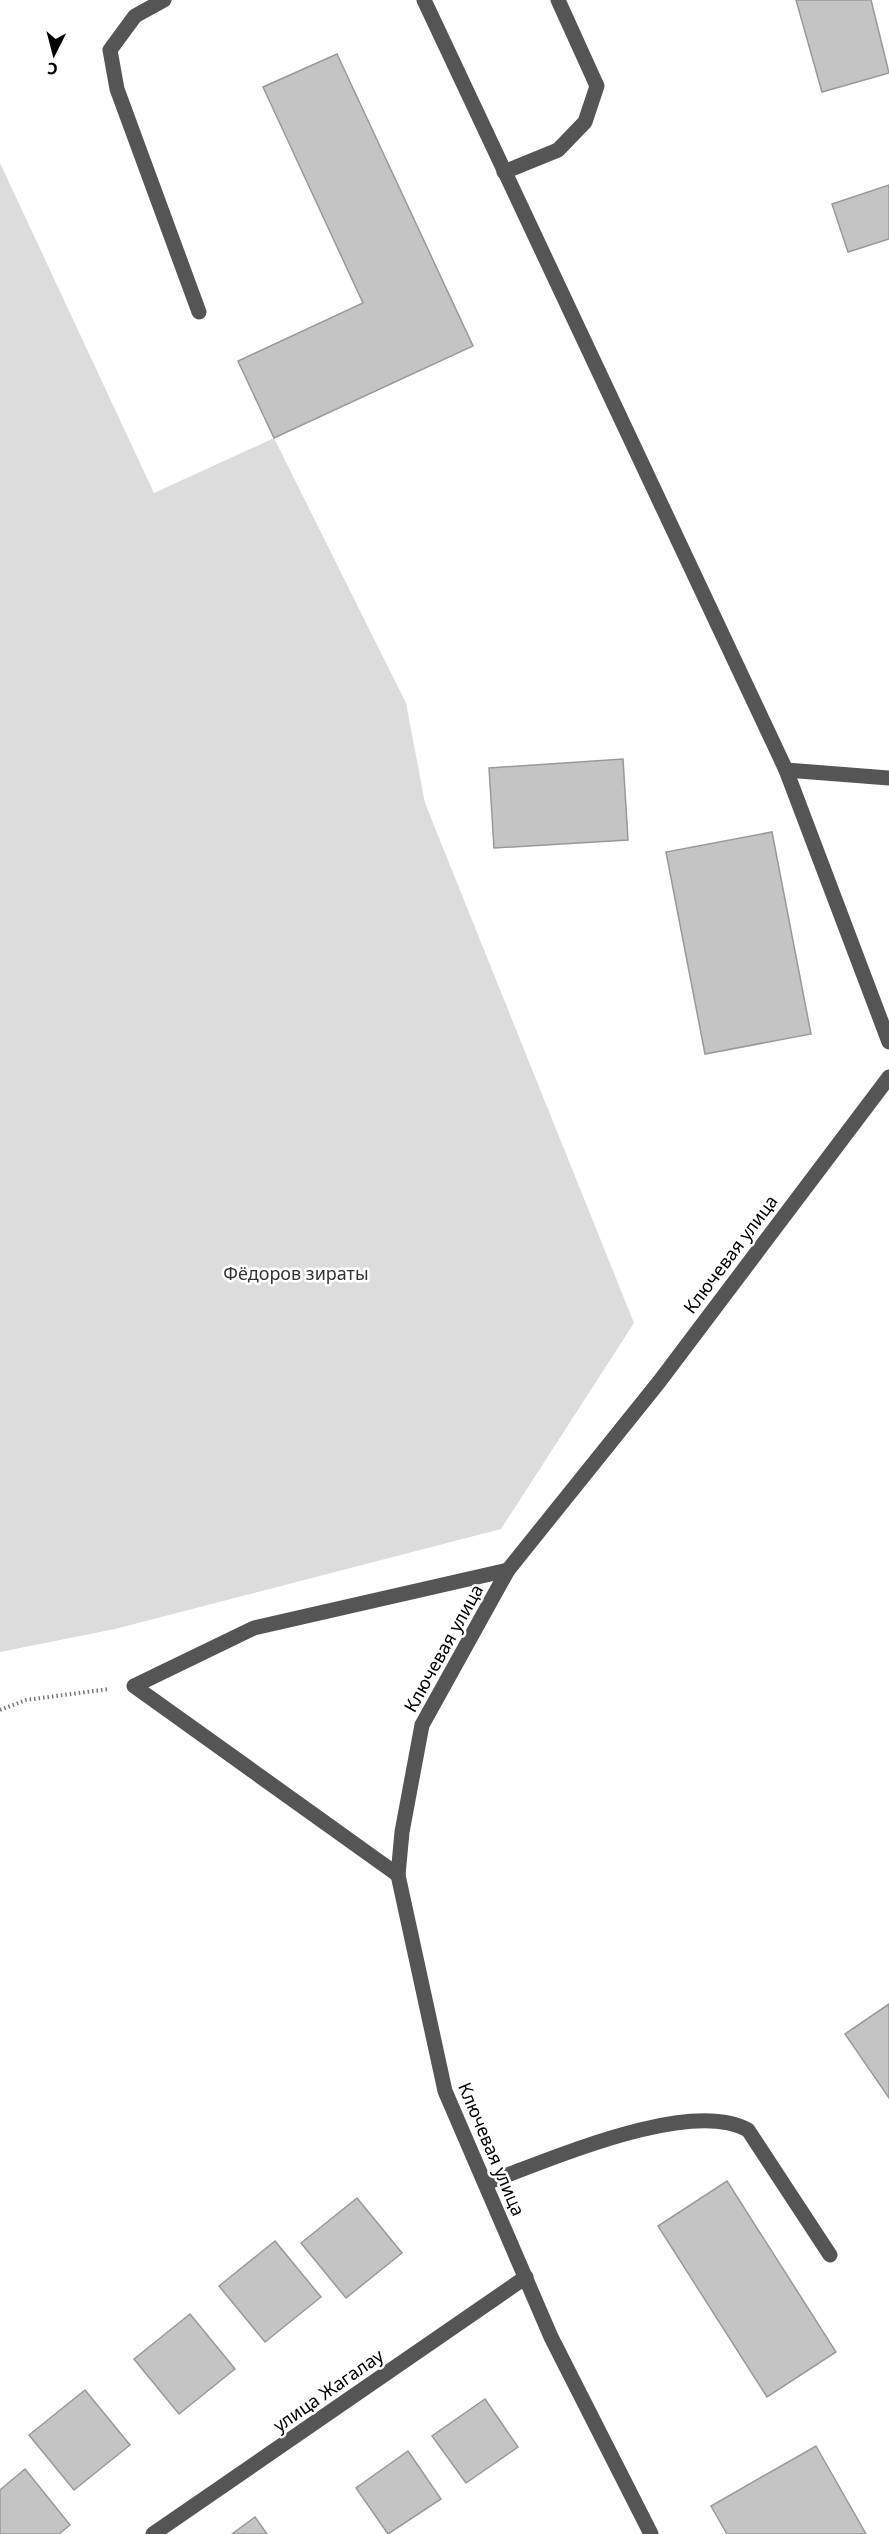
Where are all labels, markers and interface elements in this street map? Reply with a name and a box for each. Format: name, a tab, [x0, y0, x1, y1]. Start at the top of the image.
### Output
north arrow	[24, 24, 84, 84]
text: С	[46, 57, 59, 80]
street label: Ключевая улица	[677, 1190, 783, 1318]
park label: Фёдоров зираты	[223, 1261, 369, 1285]
street label: Ключевая улица	[398, 1580, 488, 1716]
street label: Ключевая улица	[453, 2079, 531, 2219]
street label: улица Жагалау	[268, 2343, 389, 2437]

